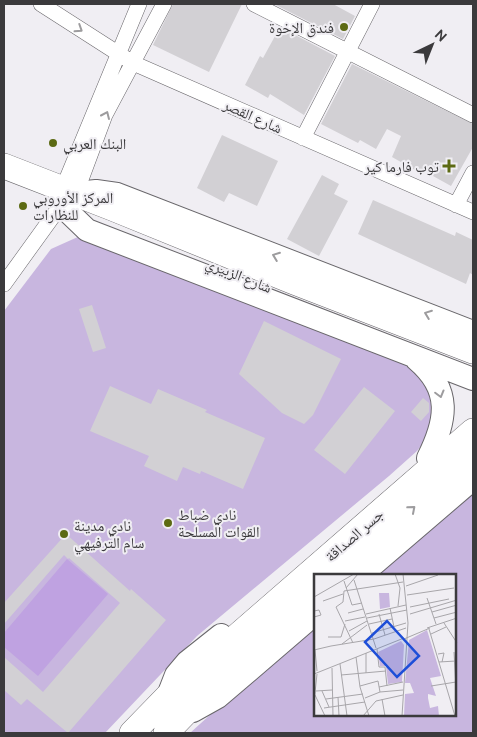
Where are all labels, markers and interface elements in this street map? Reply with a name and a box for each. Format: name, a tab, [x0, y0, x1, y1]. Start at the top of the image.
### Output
place label: فندق الإخوة	[269, 19, 334, 38]
north arrow	[407, 20, 457, 70]
marker: فندق الإخوة	[338, 21, 350, 33]
one-way arrow	[74, 22, 83, 32]
text: N	[432, 26, 450, 45]
street label: شارع القصر	[219, 95, 285, 138]
one-way arrow	[100, 111, 110, 120]
place label: البنك العربي	[63, 135, 126, 155]
marker: البنك العربي	[47, 137, 59, 149]
place label: توب فارما كير	[363, 158, 440, 176]
marker: توب فارما كير	[443, 160, 455, 172]
place label: المركز الأوروبي للنظارات	[33, 189, 113, 224]
marker: المركز الأوروبي للنظارات	[17, 200, 29, 212]
one-way arrow	[273, 251, 281, 261]
street label: شارع الزبيري	[202, 254, 275, 299]
one-way arrow	[424, 310, 433, 321]
one-way arrow	[434, 390, 445, 399]
street label: جسر الصداقة	[322, 505, 387, 566]
place label: نادي ضباط القوات المسلحة	[178, 506, 260, 541]
one-way arrow	[407, 506, 416, 515]
place label: نادي مدينة سام الترفيهي	[74, 517, 144, 554]
marker: نادي ضباط القوات المسلحة	[162, 517, 174, 529]
marker: نادي مدينة سام الترفيهي	[58, 528, 70, 540]
inset map	[314, 574, 457, 717]

